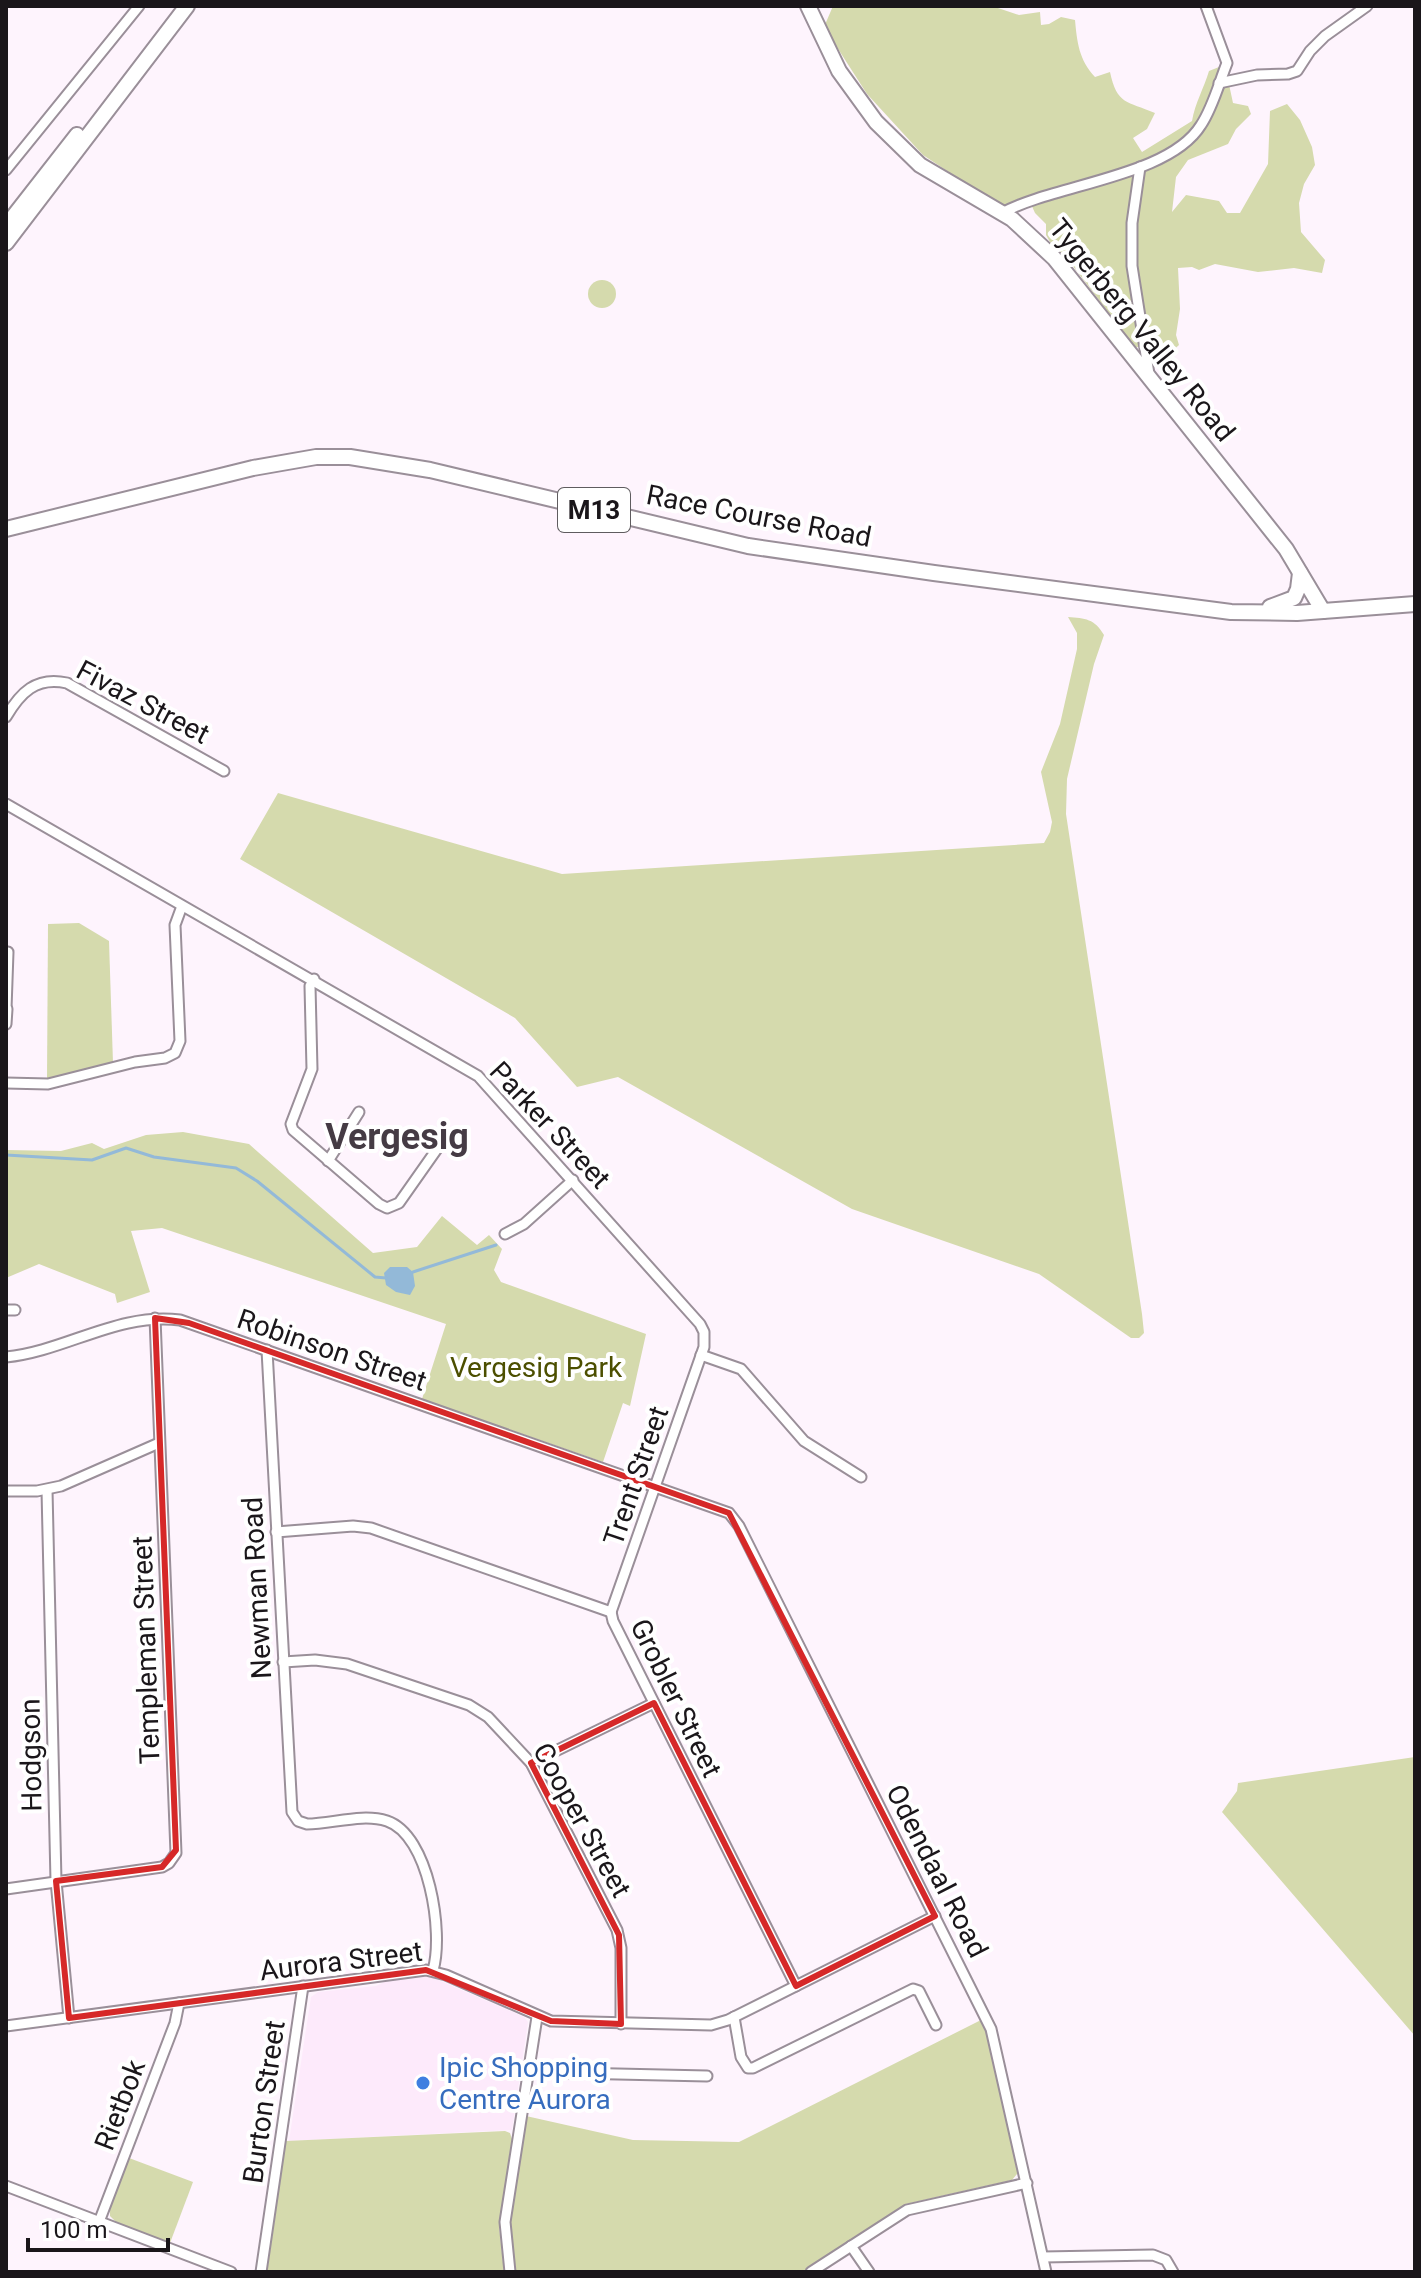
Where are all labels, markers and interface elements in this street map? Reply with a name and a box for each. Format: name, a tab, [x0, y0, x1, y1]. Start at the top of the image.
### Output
street label: Tygerberg Valley Road	[1042, 212, 1242, 448]
street label: Race Course Road	[644, 478, 874, 554]
road number: M13	[558, 488, 630, 532]
street label: Fivaz Street	[71, 653, 215, 751]
street label: Parker Street	[483, 1055, 617, 1195]
district label: Vergesig	[325, 1116, 469, 1158]
street label: Robinson Street	[233, 1302, 431, 1398]
park label: Vergesig Park	[450, 1351, 623, 1384]
street label: Trent Street	[597, 1402, 675, 1550]
street label: Newman Road	[236, 1496, 278, 1680]
street label: Templeman Street	[126, 1535, 166, 1765]
street label: Grobler Street	[623, 1613, 729, 1783]
street label: Hodgson	[14, 1698, 48, 1812]
street label: Cooper Street	[526, 1737, 638, 1903]
street label: Odendaal Road	[879, 1779, 995, 1963]
street label: Aurora Street	[258, 1935, 424, 1987]
street label: Burton Street	[236, 2018, 292, 2186]
place label: Ipic Shopping Centre Aurora	[439, 2051, 611, 2116]
street label: Rietbok	[88, 2054, 153, 2155]
marker: Ipic Shopping Centre Aurora	[414, 2074, 432, 2092]
scale bar	[28, 2202, 168, 2252]
text: 100 m	[40, 2216, 107, 2244]

